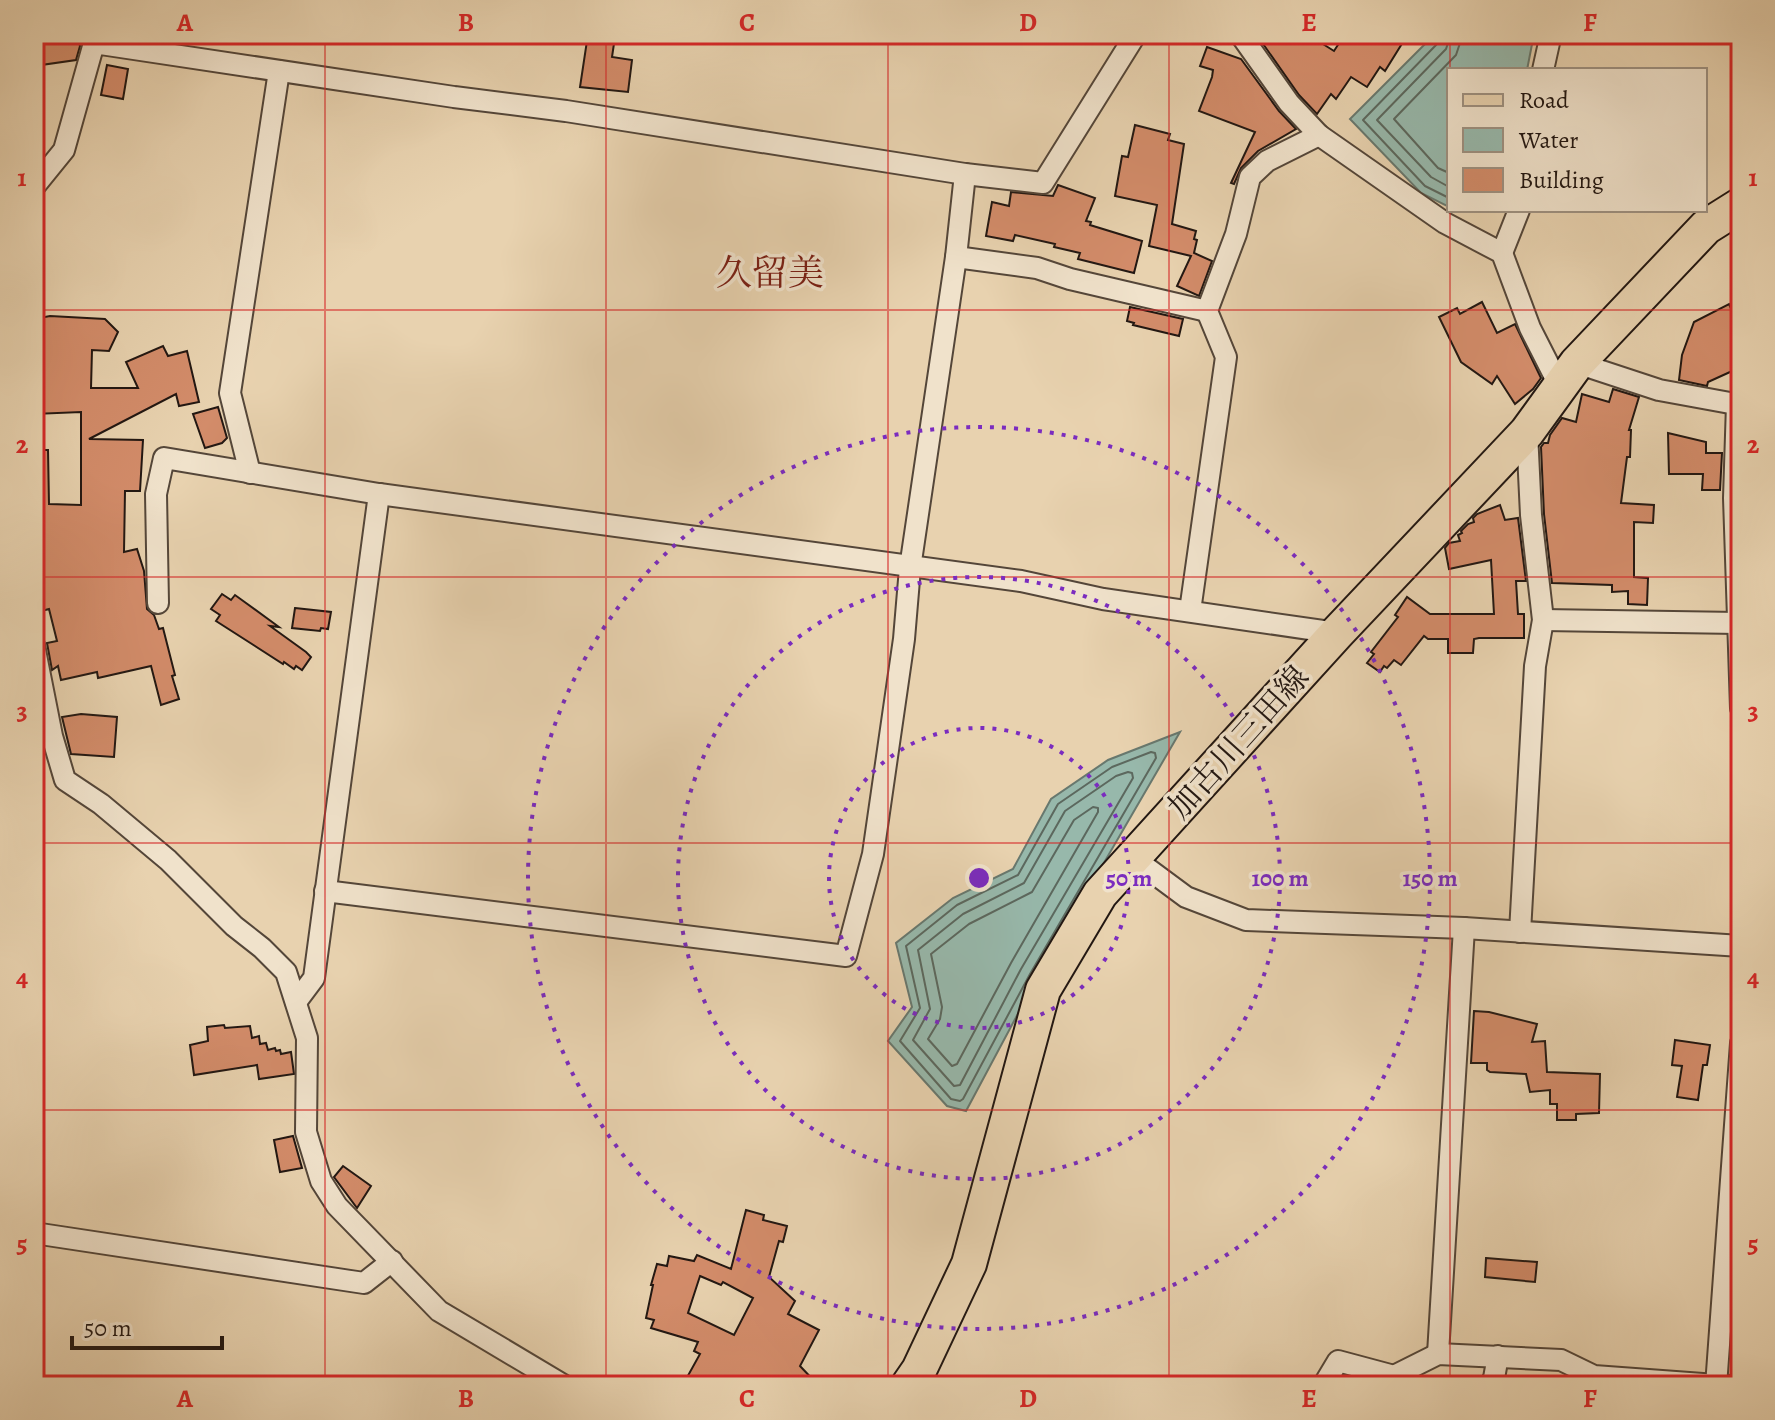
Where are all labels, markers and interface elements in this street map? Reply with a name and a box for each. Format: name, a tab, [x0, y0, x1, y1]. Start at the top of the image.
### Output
text: A	[176, 5, 194, 40]
text: B	[458, 5, 474, 40]
text: C	[739, 5, 755, 40]
text: D	[1019, 5, 1037, 40]
text: E	[1301, 5, 1317, 40]
text: F	[1583, 5, 1597, 40]
legend	[1447, 68, 1707, 212]
text: Road	[1519, 84, 1569, 116]
text: Water	[1518, 124, 1579, 156]
text: 1	[17, 160, 27, 195]
text: 1	[1748, 160, 1758, 195]
text: Building	[1519, 164, 1604, 196]
district label: 久留美	[716, 248, 824, 297]
text: 2	[16, 427, 29, 462]
text: 2	[1747, 427, 1760, 462]
street label: 加古川三田線	[1157, 656, 1319, 828]
text: 3	[16, 693, 28, 728]
text: 3	[1747, 693, 1759, 728]
text: 50 m	[1106, 862, 1152, 894]
text: 100 m	[1251, 862, 1309, 894]
text: 150 m	[1402, 862, 1458, 894]
centre of rings	[965, 864, 993, 892]
text: 4	[16, 960, 28, 995]
text: 4	[1747, 960, 1759, 995]
text: 5	[16, 1226, 28, 1261]
text: 5	[1747, 1226, 1759, 1261]
scale bar	[72, 1300, 222, 1350]
text: 50 m	[84, 1312, 132, 1344]
text: A	[176, 1381, 194, 1416]
text: B	[458, 1381, 474, 1416]
text: C	[739, 1381, 755, 1416]
text: D	[1019, 1381, 1037, 1416]
text: E	[1301, 1381, 1317, 1416]
text: F	[1583, 1381, 1597, 1416]

